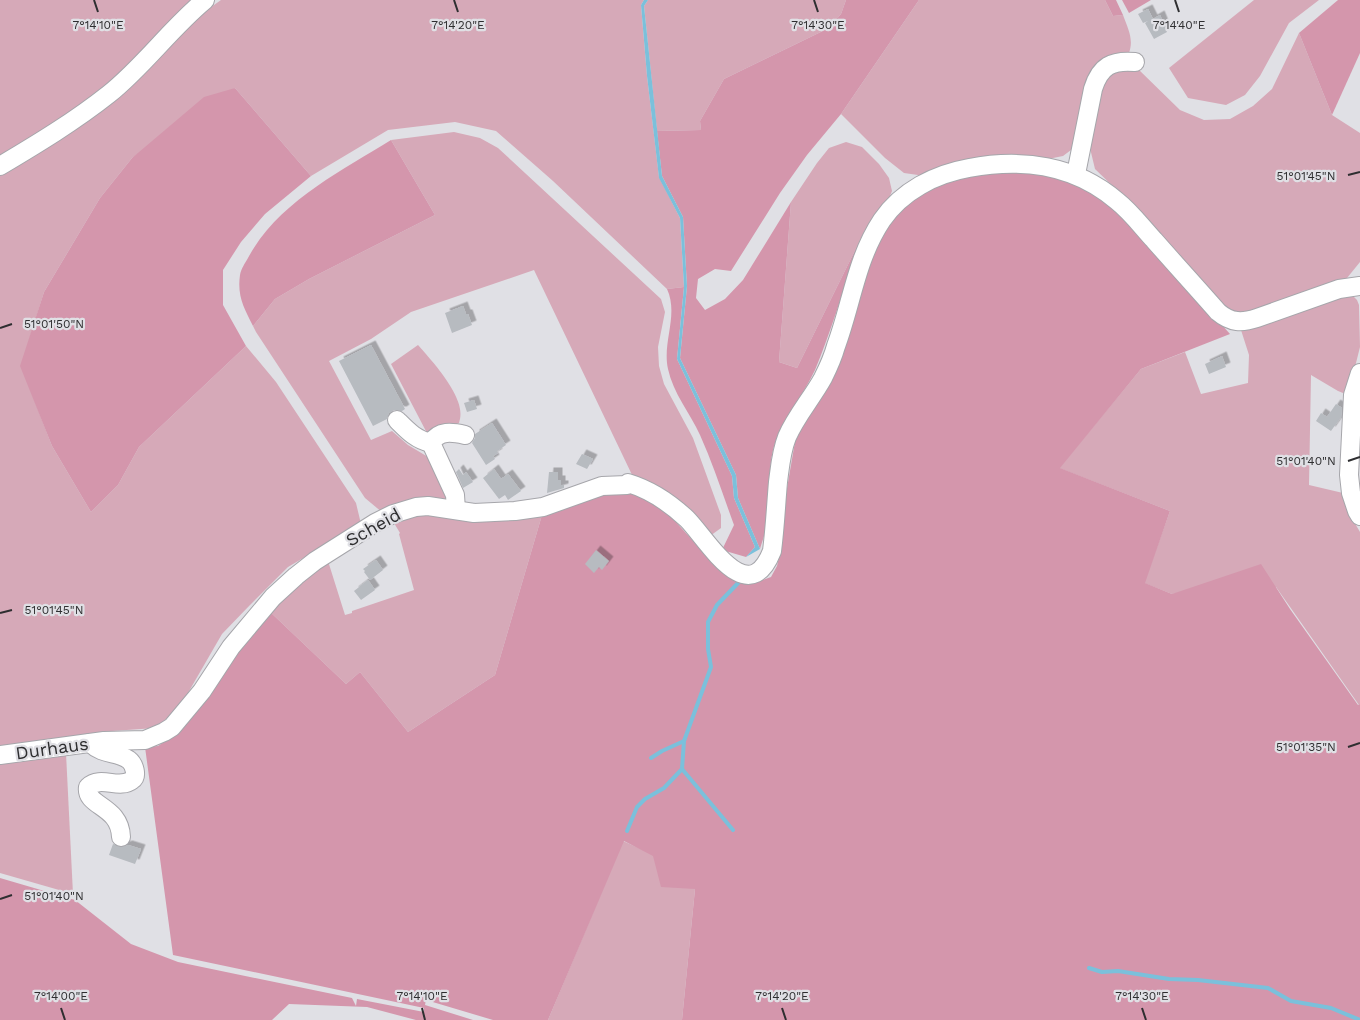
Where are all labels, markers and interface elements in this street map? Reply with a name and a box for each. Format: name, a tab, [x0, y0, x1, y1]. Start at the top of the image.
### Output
text: 7°14'10"E	[72, 18, 124, 32]
text: 7°14'20"E	[431, 18, 485, 32]
text: 7°14'30"E	[791, 18, 845, 32]
text: 7°14'40"E	[1153, 18, 1206, 32]
text: 51°01'45"N	[1276, 169, 1336, 183]
text: 51°01'50"N	[24, 317, 84, 331]
text: 51°01'40"N	[1276, 454, 1336, 468]
street label: Scheid	[342, 503, 404, 551]
text: 51°01'45"N	[24, 603, 84, 617]
street label: Durhaus	[14, 732, 90, 764]
text: 51°01'35"N	[1276, 740, 1336, 754]
text: 51°01'40"N	[24, 889, 84, 903]
text: 7°14'00"E	[34, 989, 88, 1003]
text: 7°14'10"E	[396, 989, 448, 1003]
text: 7°14'20"E	[755, 989, 809, 1003]
text: 7°14'30"E	[1115, 989, 1169, 1003]

